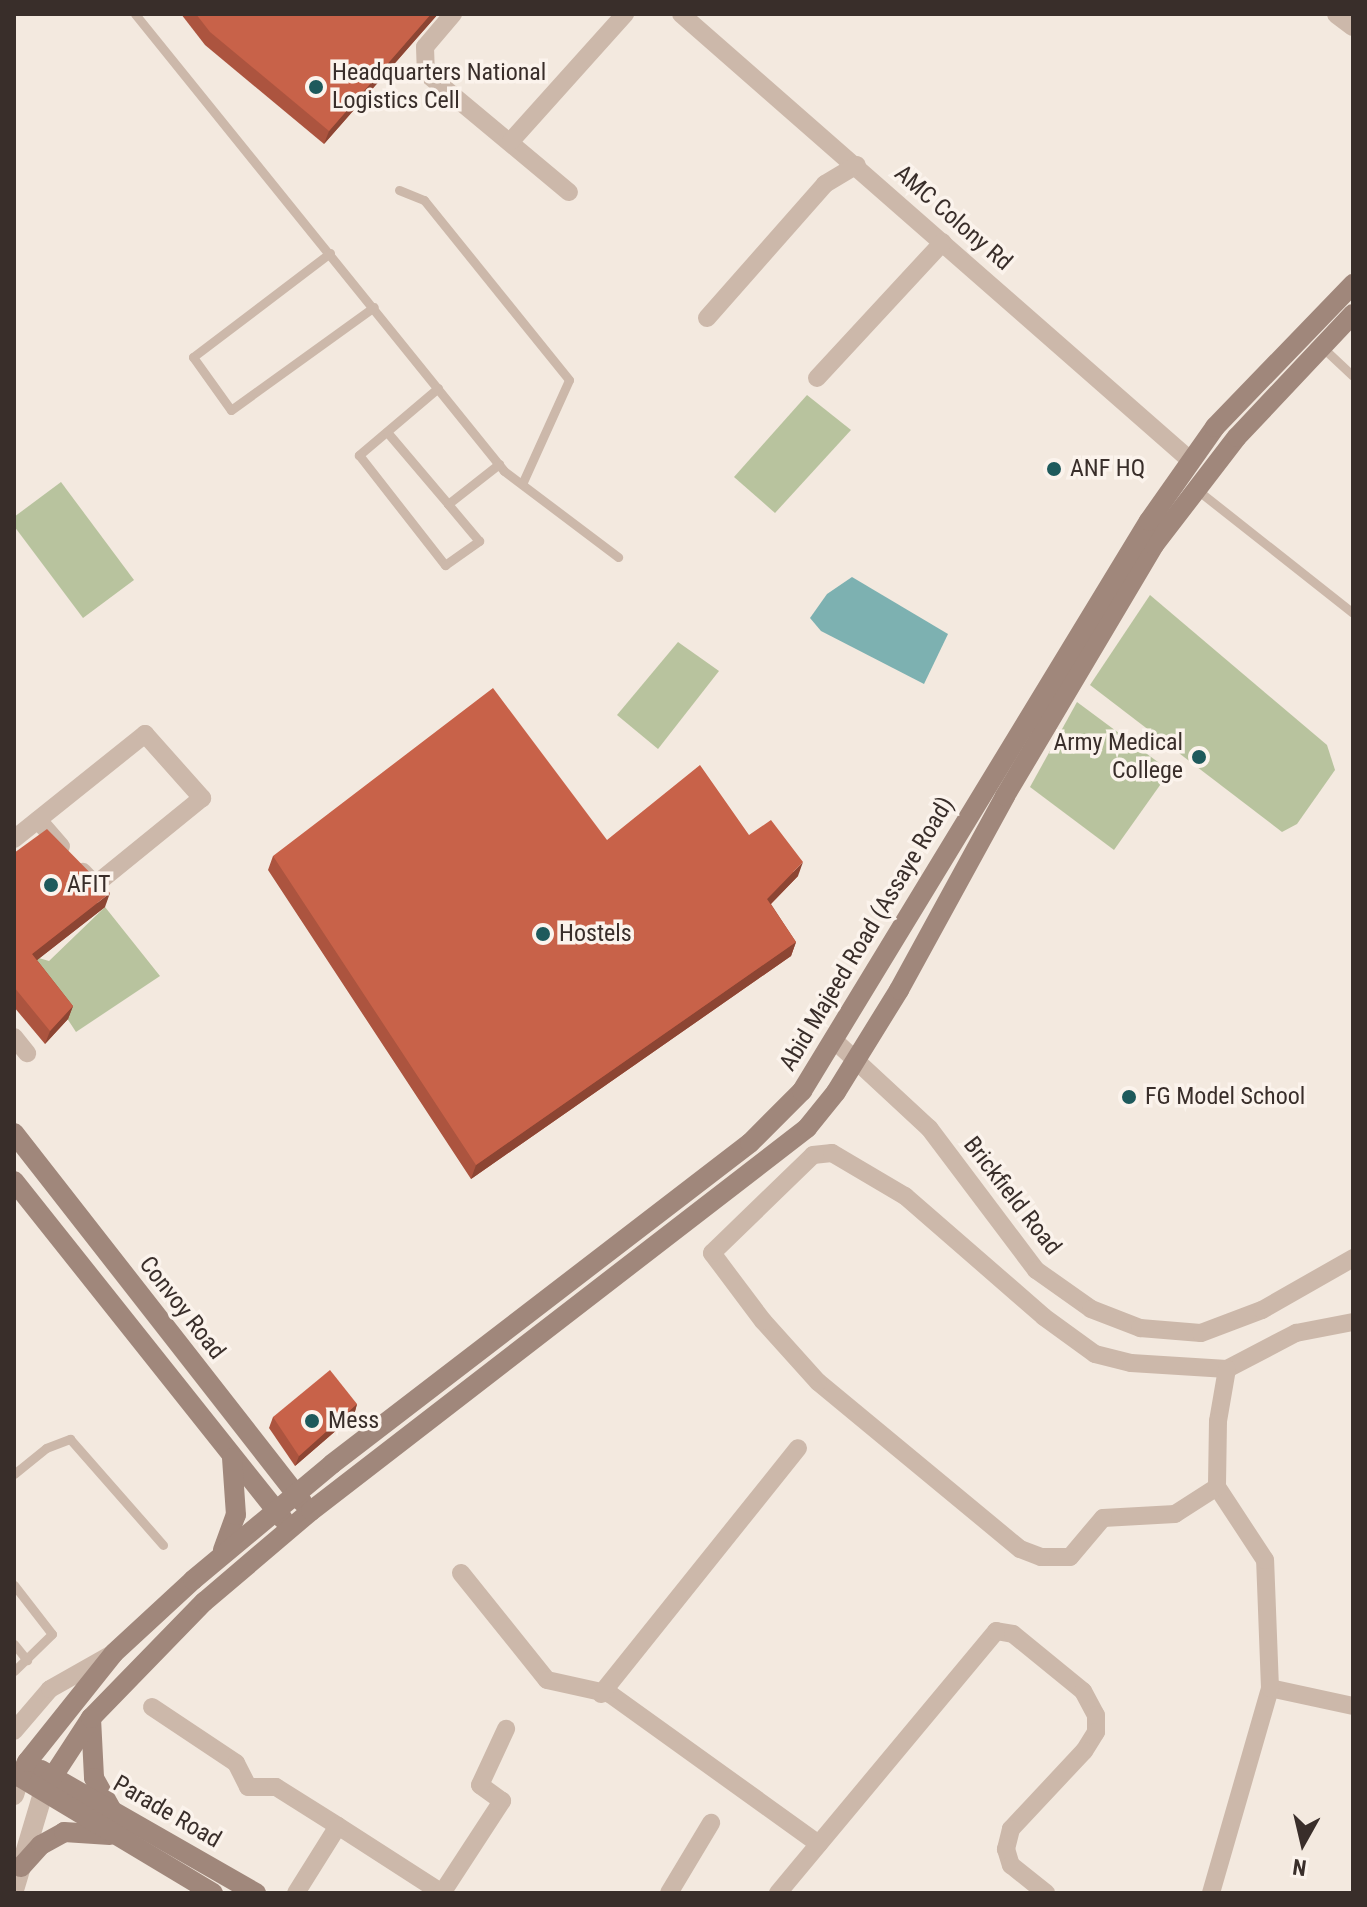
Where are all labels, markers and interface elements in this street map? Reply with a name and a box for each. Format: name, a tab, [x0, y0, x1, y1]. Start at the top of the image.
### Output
place label: Headquarters National Logistics Cell	[332, 59, 546, 115]
marker: Headquarters National Logistics Cell	[307, 78, 325, 96]
street label: AMC Colony Rd	[888, 159, 1018, 277]
place label: ANF HQ	[1070, 455, 1145, 483]
marker: ANF HQ	[1045, 460, 1063, 478]
place label: Army Medical College	[1053, 729, 1183, 785]
marker: Army Medical College	[1190, 748, 1208, 766]
street label: Abid Majeed Road (Assaye Road)	[774, 792, 960, 1076]
place label: AFIT	[67, 871, 111, 899]
marker: AFIT	[42, 876, 60, 894]
place label: Hostels	[559, 920, 632, 948]
marker: Hostels	[534, 925, 552, 943]
place label: FG Model School	[1145, 1083, 1305, 1111]
marker: FG Model School	[1120, 1088, 1138, 1106]
street label: Brickfield Road	[957, 1131, 1067, 1261]
street label: Convoy Road	[133, 1251, 231, 1365]
place label: Mess	[328, 1407, 379, 1435]
marker: Mess	[303, 1412, 321, 1430]
street label: Parade Road	[108, 1770, 226, 1854]
north arrow	[1263, 1803, 1343, 1883]
text: N	[1291, 1854, 1308, 1881]

